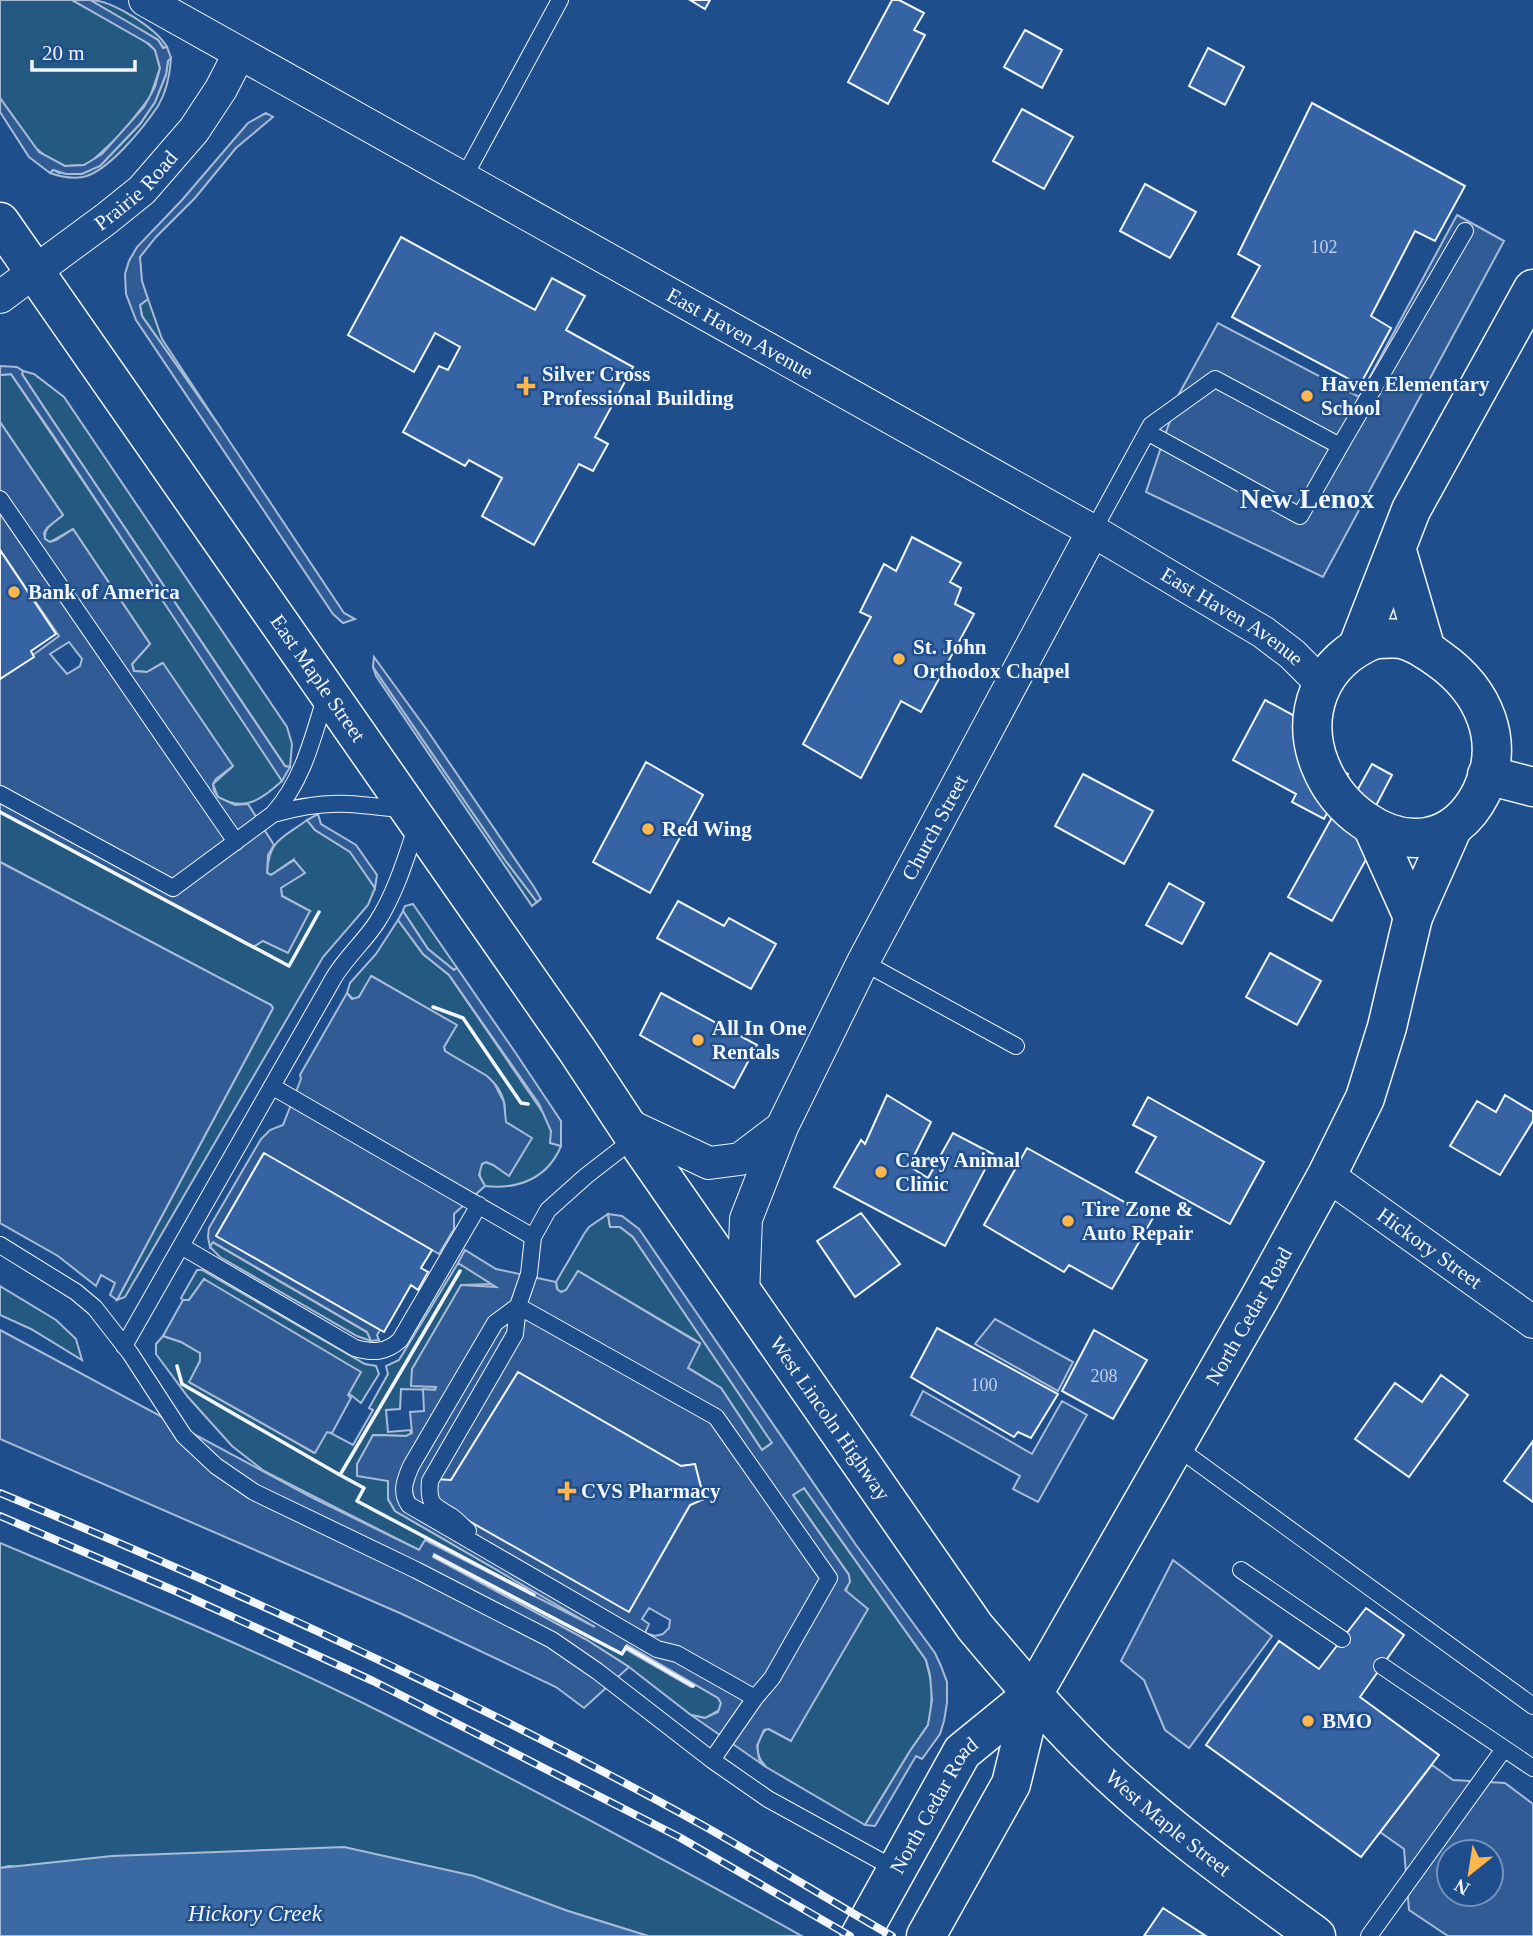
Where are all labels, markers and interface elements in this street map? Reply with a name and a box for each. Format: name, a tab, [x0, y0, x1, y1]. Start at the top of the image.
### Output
scale bar	[32, 28, 135, 72]
text: 20 m	[42, 41, 85, 65]
street label: Prairie Road	[90, 146, 183, 235]
house number: 102	[1311, 237, 1338, 257]
street label: East Haven Avenue	[663, 283, 817, 384]
place label: Silver Cross Professional Building	[542, 362, 734, 410]
place label: Haven Elementary School	[1321, 372, 1490, 420]
marker: Silver Cross Professional Building	[516, 376, 536, 396]
marker: Haven Elementary School	[1299, 388, 1315, 404]
district label: New Lenox	[1240, 483, 1374, 514]
street label: East Haven Avenue	[1157, 562, 1309, 671]
place label: Bank of America	[28, 580, 180, 604]
marker: Bank of America	[6, 584, 22, 600]
street label: East Maple Street	[265, 610, 371, 746]
place label: St. John Orthodox Chapel	[913, 635, 1070, 683]
marker: St. John Orthodox Chapel	[891, 651, 907, 667]
street label: Church Street	[897, 771, 973, 884]
place label: Red Wing	[662, 817, 752, 841]
marker: Red Wing	[640, 821, 656, 837]
place label: All In One Rentals	[712, 1016, 807, 1064]
marker: All In One Rentals	[690, 1032, 706, 1048]
place label: Carey Animal Clinic	[895, 1148, 1020, 1196]
marker: Carey Animal Clinic	[873, 1164, 889, 1180]
place label: Tire Zone & Auto Repair	[1082, 1197, 1193, 1245]
street label: Hickory Street	[1372, 1203, 1487, 1294]
marker: Tire Zone & Auto Repair	[1060, 1213, 1076, 1229]
street label: North Cedar Road	[1200, 1243, 1297, 1389]
street label: West Lincoln Highway	[765, 1332, 896, 1505]
house number: 208	[1091, 1366, 1118, 1386]
house number: 100	[971, 1375, 998, 1395]
place label: CVS Pharmacy	[581, 1479, 721, 1503]
marker: CVS Pharmacy	[559, 1483, 575, 1499]
place label: BMO	[1322, 1709, 1372, 1733]
marker: BMO	[1300, 1713, 1316, 1729]
street label: North Cedar Road	[885, 1732, 983, 1878]
street label: West Maple Street	[1101, 1765, 1236, 1881]
north arrow	[1435, 1838, 1505, 1908]
text: N	[1450, 1875, 1473, 1900]
water label: Hickory Creek	[187, 1901, 323, 1926]

